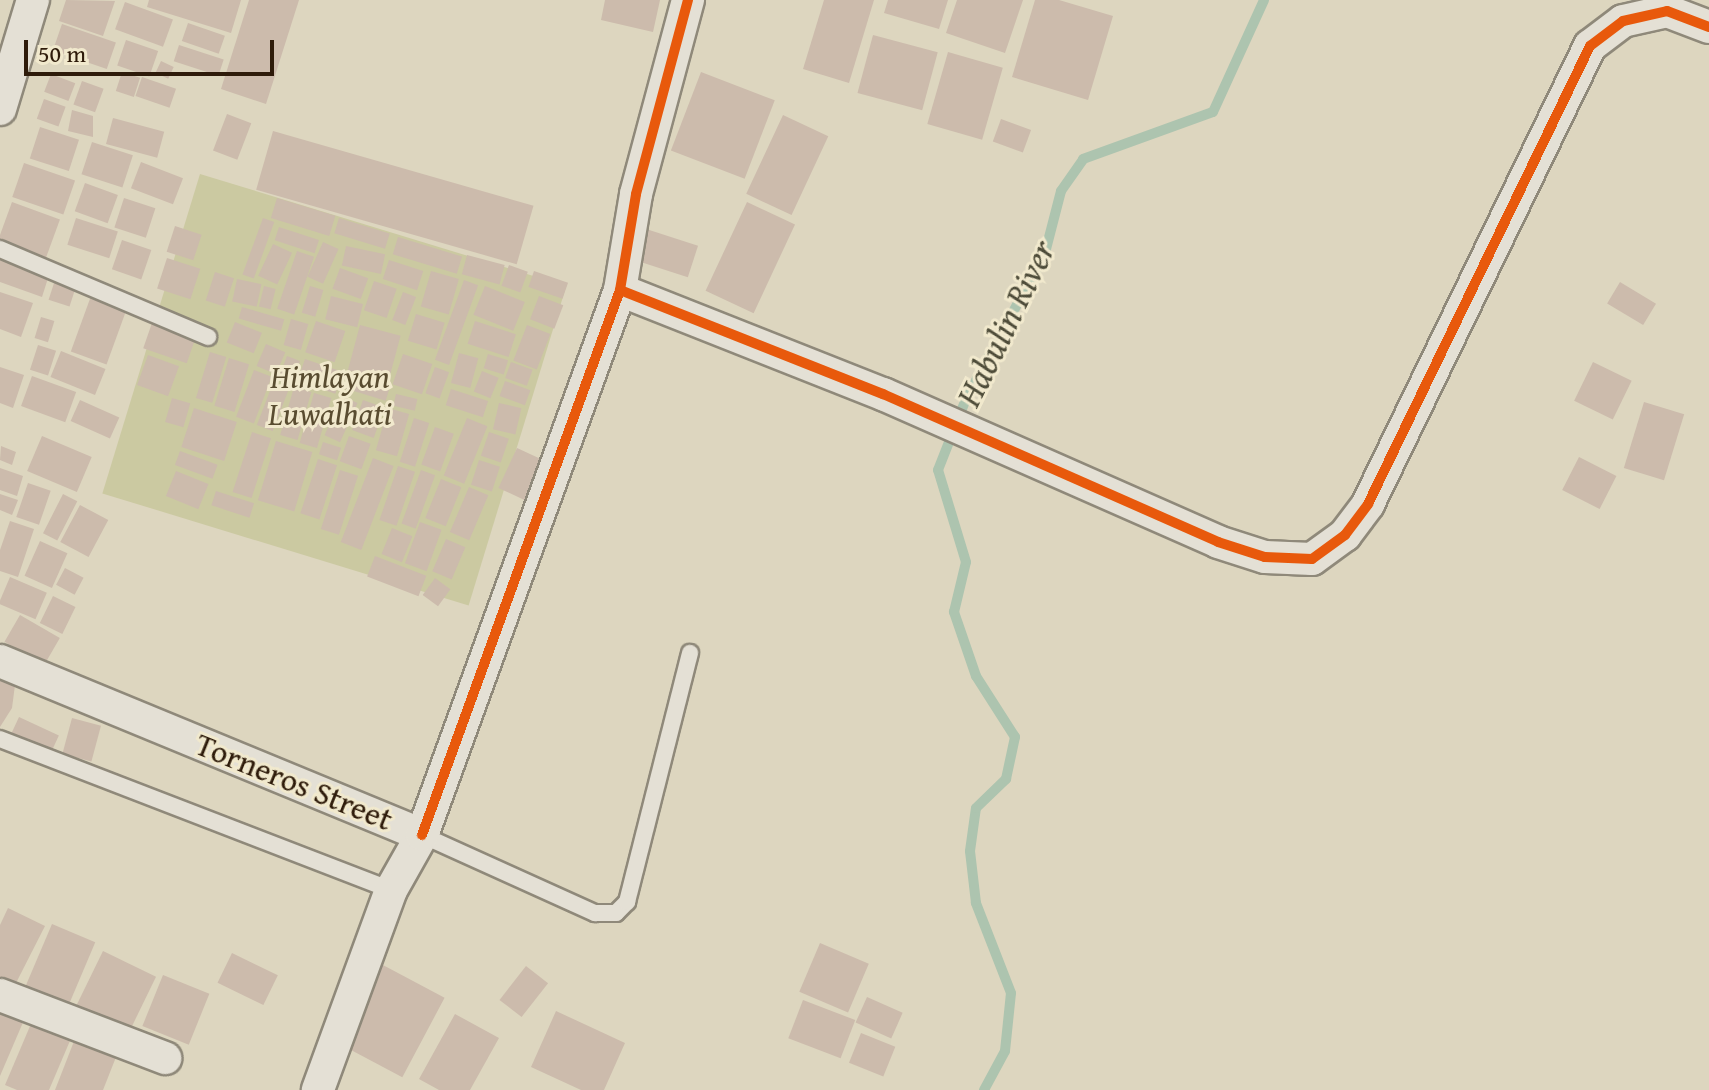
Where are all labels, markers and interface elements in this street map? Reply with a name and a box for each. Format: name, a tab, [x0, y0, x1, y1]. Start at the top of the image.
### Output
scale bar	[28, 24, 278, 74]
text: 50 m	[38, 36, 86, 71]
water label: Habulin River	[947, 233, 1063, 413]
park label: Himlayan Luwalhati	[268, 359, 392, 434]
street label: Torneros Street	[190, 725, 398, 839]

